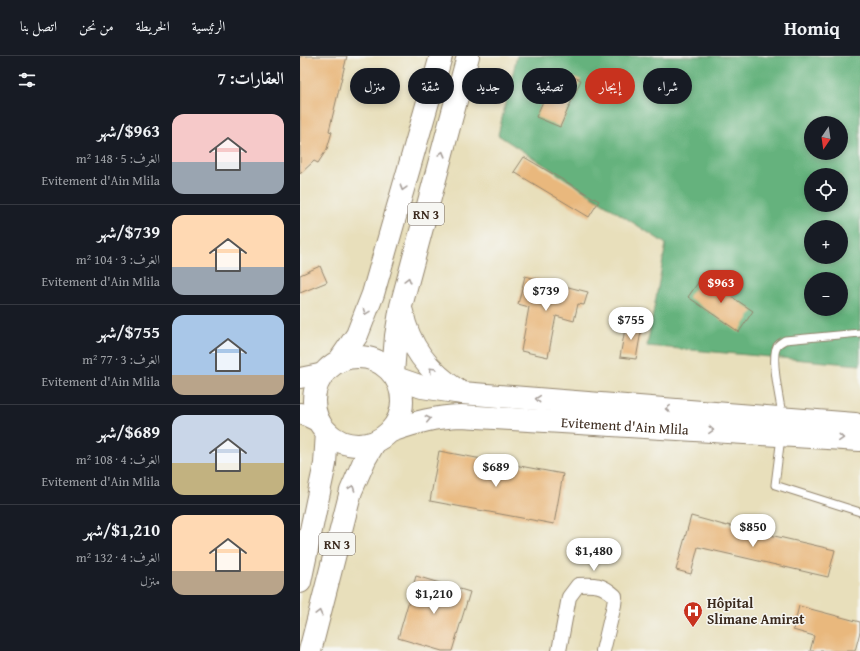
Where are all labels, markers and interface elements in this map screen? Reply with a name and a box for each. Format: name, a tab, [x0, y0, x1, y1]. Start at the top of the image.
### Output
text: Homiq	[784, 14, 840, 42]
text: اتصل بنا	[20, 16, 57, 36]
text: من نحن	[79, 16, 114, 36]
text: الخريطة	[136, 16, 170, 36]
text: الرئيسية	[192, 16, 225, 36]
text: العقارات: 7	[217, 65, 284, 90]
chip: منزل	[350, 68, 400, 104]
chip: شقة	[408, 68, 454, 104]
chip: جديد	[462, 68, 514, 104]
chip: تصفية	[522, 68, 577, 104]
chip: إيجار	[585, 68, 635, 104]
chip: شراء	[643, 68, 692, 104]
icon: filters	[16, 69, 38, 91]
north arrow	[804, 116, 848, 160]
map controls	[804, 116, 848, 316]
text: $963/شهر	[97, 118, 160, 143]
icon: home	[204, 130, 252, 178]
text: الغرف: 5 · 148 m²	[76, 149, 160, 168]
one-way arrow	[437, 151, 446, 158]
button: locate	[804, 168, 848, 212]
text: Evitement d'Ain Mlila	[41, 171, 160, 190]
one-way arrow	[399, 184, 408, 191]
road number: RN 3	[408, 203, 444, 225]
text: $739/شهر	[97, 219, 160, 244]
button: +	[804, 220, 848, 264]
icon: home	[204, 231, 252, 279]
text: الغرف: 3 · 104 m²	[76, 250, 160, 269]
pin: $963	[697, 270, 745, 304]
text: Evitement d'Ain Mlila	[41, 272, 160, 291]
button: −	[804, 272, 848, 316]
text: $963	[708, 273, 734, 292]
one-way arrow	[403, 276, 412, 283]
pin: $739	[522, 278, 570, 312]
text: $739	[533, 281, 559, 300]
pin: $755	[607, 307, 655, 341]
one-way arrow	[362, 309, 370, 316]
text: $755	[618, 310, 644, 329]
text: $755/شهر	[97, 319, 160, 344]
icon: home	[204, 331, 252, 379]
text: الغرف: 3 · 77 m²	[82, 350, 160, 369]
one-way arrow	[429, 367, 437, 375]
text: Evitement d'Ain Mlila	[41, 372, 160, 391]
one-way arrow	[535, 395, 541, 404]
one-way arrow	[665, 405, 671, 414]
street label: Evitement d'Ain Mlila	[560, 412, 690, 440]
one-way arrow	[425, 416, 431, 424]
text: $689/شهر	[97, 419, 160, 444]
one-way arrow	[708, 426, 714, 435]
icon: home	[204, 431, 252, 479]
one-way arrow	[838, 434, 844, 443]
text: الغرف: 4 · 108 m²	[76, 450, 160, 469]
pin: $689	[472, 454, 520, 488]
text: $689	[483, 457, 509, 476]
text: Evitement d'Ain Mlila	[41, 472, 160, 491]
one-way arrow	[348, 484, 356, 491]
pin: $850	[729, 514, 777, 548]
text: $1,210/شهر	[84, 517, 160, 542]
text: $850	[740, 517, 766, 536]
icon: home	[204, 531, 252, 579]
road number: RN 3	[319, 533, 355, 555]
pin: $1,480	[561, 538, 627, 572]
text: $1,480	[575, 541, 613, 560]
text: الغرف: 4 · 132 m²	[76, 548, 160, 567]
text: منزل	[140, 571, 160, 590]
pin: $1,210	[401, 581, 467, 615]
text: $1,210	[415, 584, 453, 603]
place label: Hôpital Slimane Amirat	[707, 593, 805, 629]
hospital icon: Hôpital Slimane Amirat	[682, 600, 704, 628]
one-way arrow	[315, 610, 323, 616]

